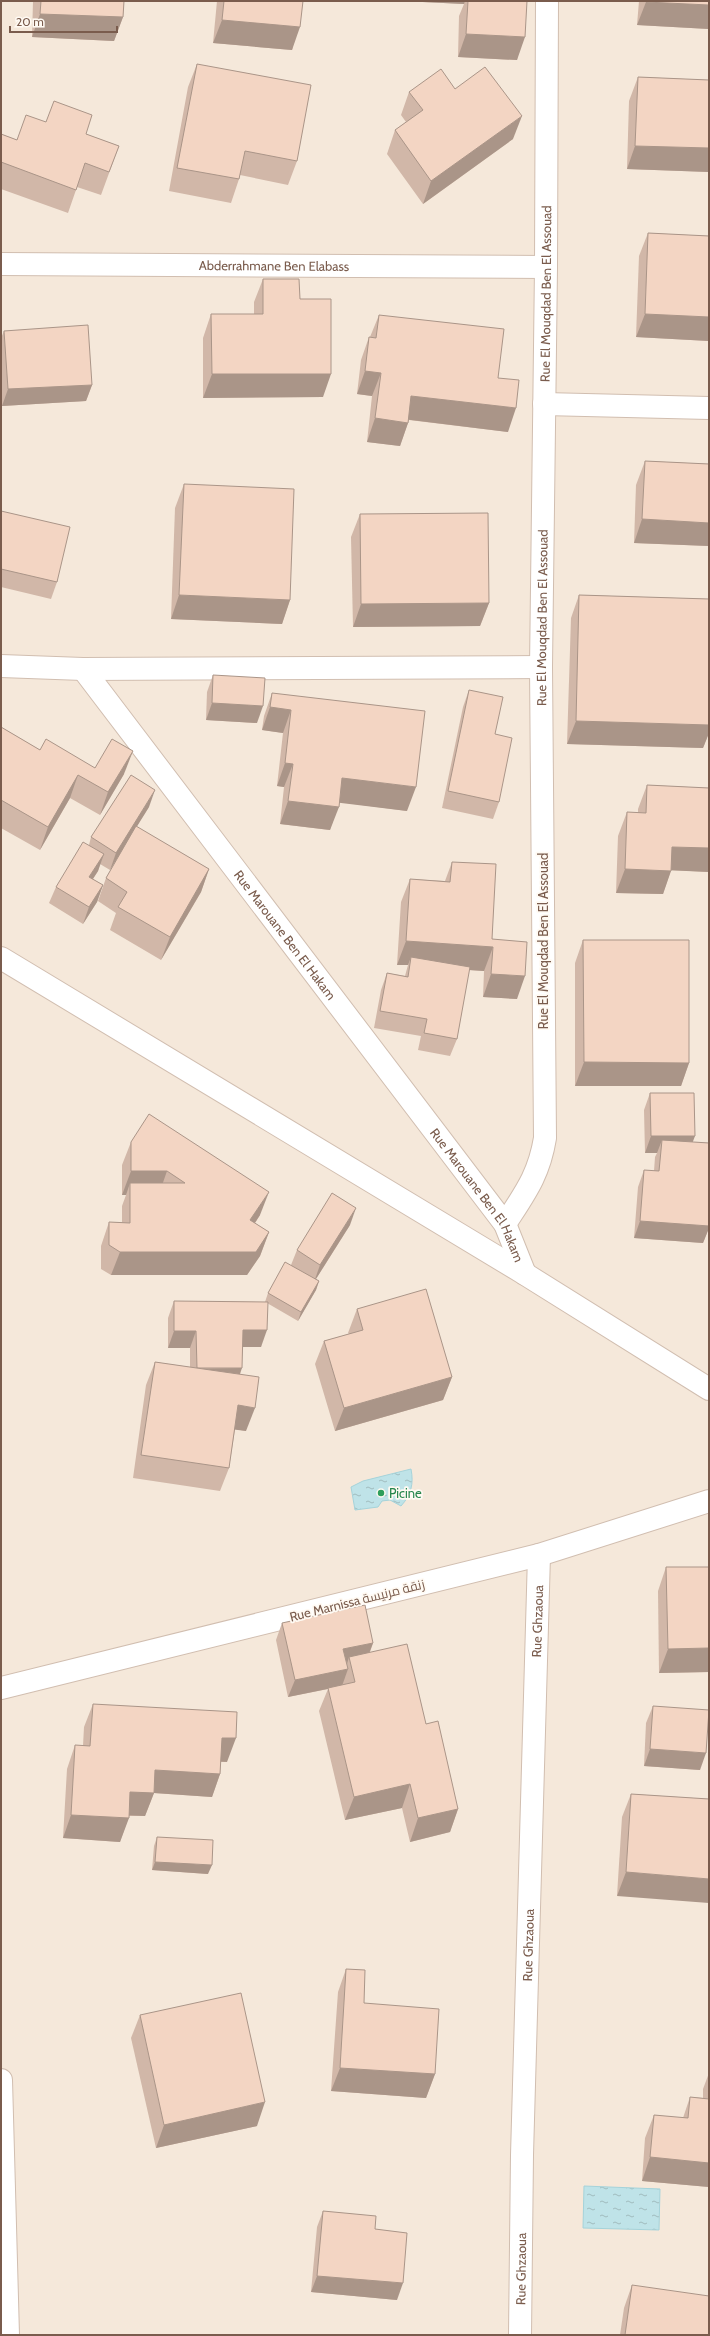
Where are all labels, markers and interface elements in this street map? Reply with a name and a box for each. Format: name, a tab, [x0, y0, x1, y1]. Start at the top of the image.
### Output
scale bar	[10, 8, 117, 34]
text: 20 m	[16, 14, 44, 29]
street label: Rue El Mouqdad Ben El Assouad	[537, 205, 554, 382]
street label: Abderrahmane Ben Elabass	[199, 257, 350, 274]
street label: Rue El Mouqdad Ben El Assouad	[533, 529, 551, 706]
street label: Rue El Mouqdad Ben El Assouad	[535, 853, 551, 1029]
street label: Rue Marouane Ben El Hakam	[231, 867, 339, 1003]
street label: Rue Marouane Ben El Hakam	[427, 1125, 527, 1264]
place label: Picine	[389, 1485, 422, 1501]
marker: Picine	[376, 1488, 386, 1498]
street label: Rue Marnissa زنقة مرنيسة	[288, 1575, 426, 1625]
street label: Rue Ghzaoua	[528, 1584, 546, 1658]
street label: Rue Ghzaoua	[519, 1908, 537, 1982]
street label: Rue Ghzaoua	[512, 2232, 529, 2305]

